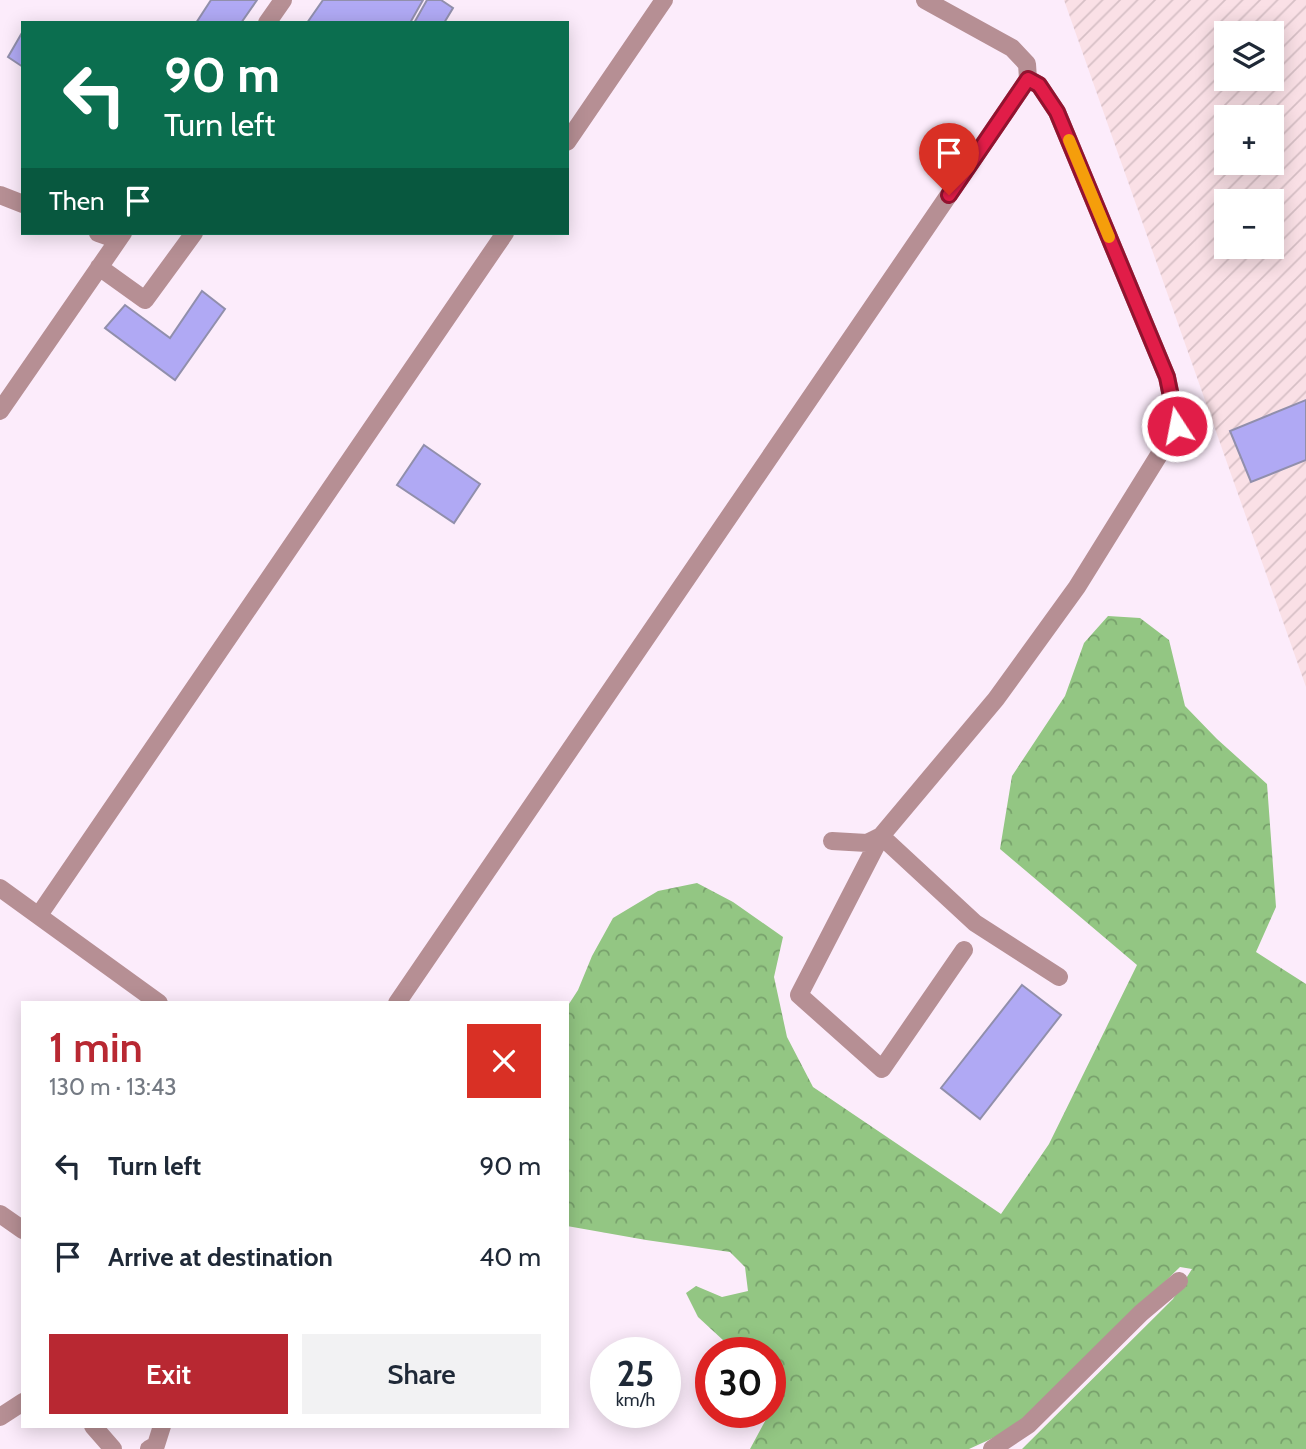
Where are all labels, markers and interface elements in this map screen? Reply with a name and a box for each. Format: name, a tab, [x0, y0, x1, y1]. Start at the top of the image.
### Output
map controls	[1214, 21, 1284, 259]
button: layers	[1214, 21, 1284, 91]
text: 90 m	[164, 45, 280, 104]
icon: left	[49, 49, 140, 140]
text: Turn left	[164, 105, 275, 144]
button: +	[1214, 105, 1284, 175]
pin	[919, 123, 979, 195]
icon: arrive	[930, 134, 968, 172]
icon: arrive	[119, 182, 157, 220]
text: Then	[49, 185, 105, 217]
button: −	[1214, 189, 1284, 259]
position arrow	[1140, 389, 1214, 463]
text: 1 min	[49, 1021, 143, 1073]
button: close	[467, 1024, 541, 1098]
text: 130 m · 13:43	[49, 1073, 177, 1101]
icon: left	[49, 1147, 87, 1185]
text: Turn left	[108, 1150, 201, 1182]
text: 90 m	[479, 1150, 541, 1182]
icon: arrive	[49, 1238, 87, 1276]
text: Arrive at destination	[108, 1241, 333, 1273]
text: 40 m	[479, 1241, 541, 1273]
button: Exit	[49, 1334, 288, 1414]
button: Share	[302, 1334, 541, 1414]
speed limit sign: 30	[695, 1337, 786, 1428]
text: 25	[617, 1352, 654, 1395]
text: km/h	[616, 1389, 655, 1411]

